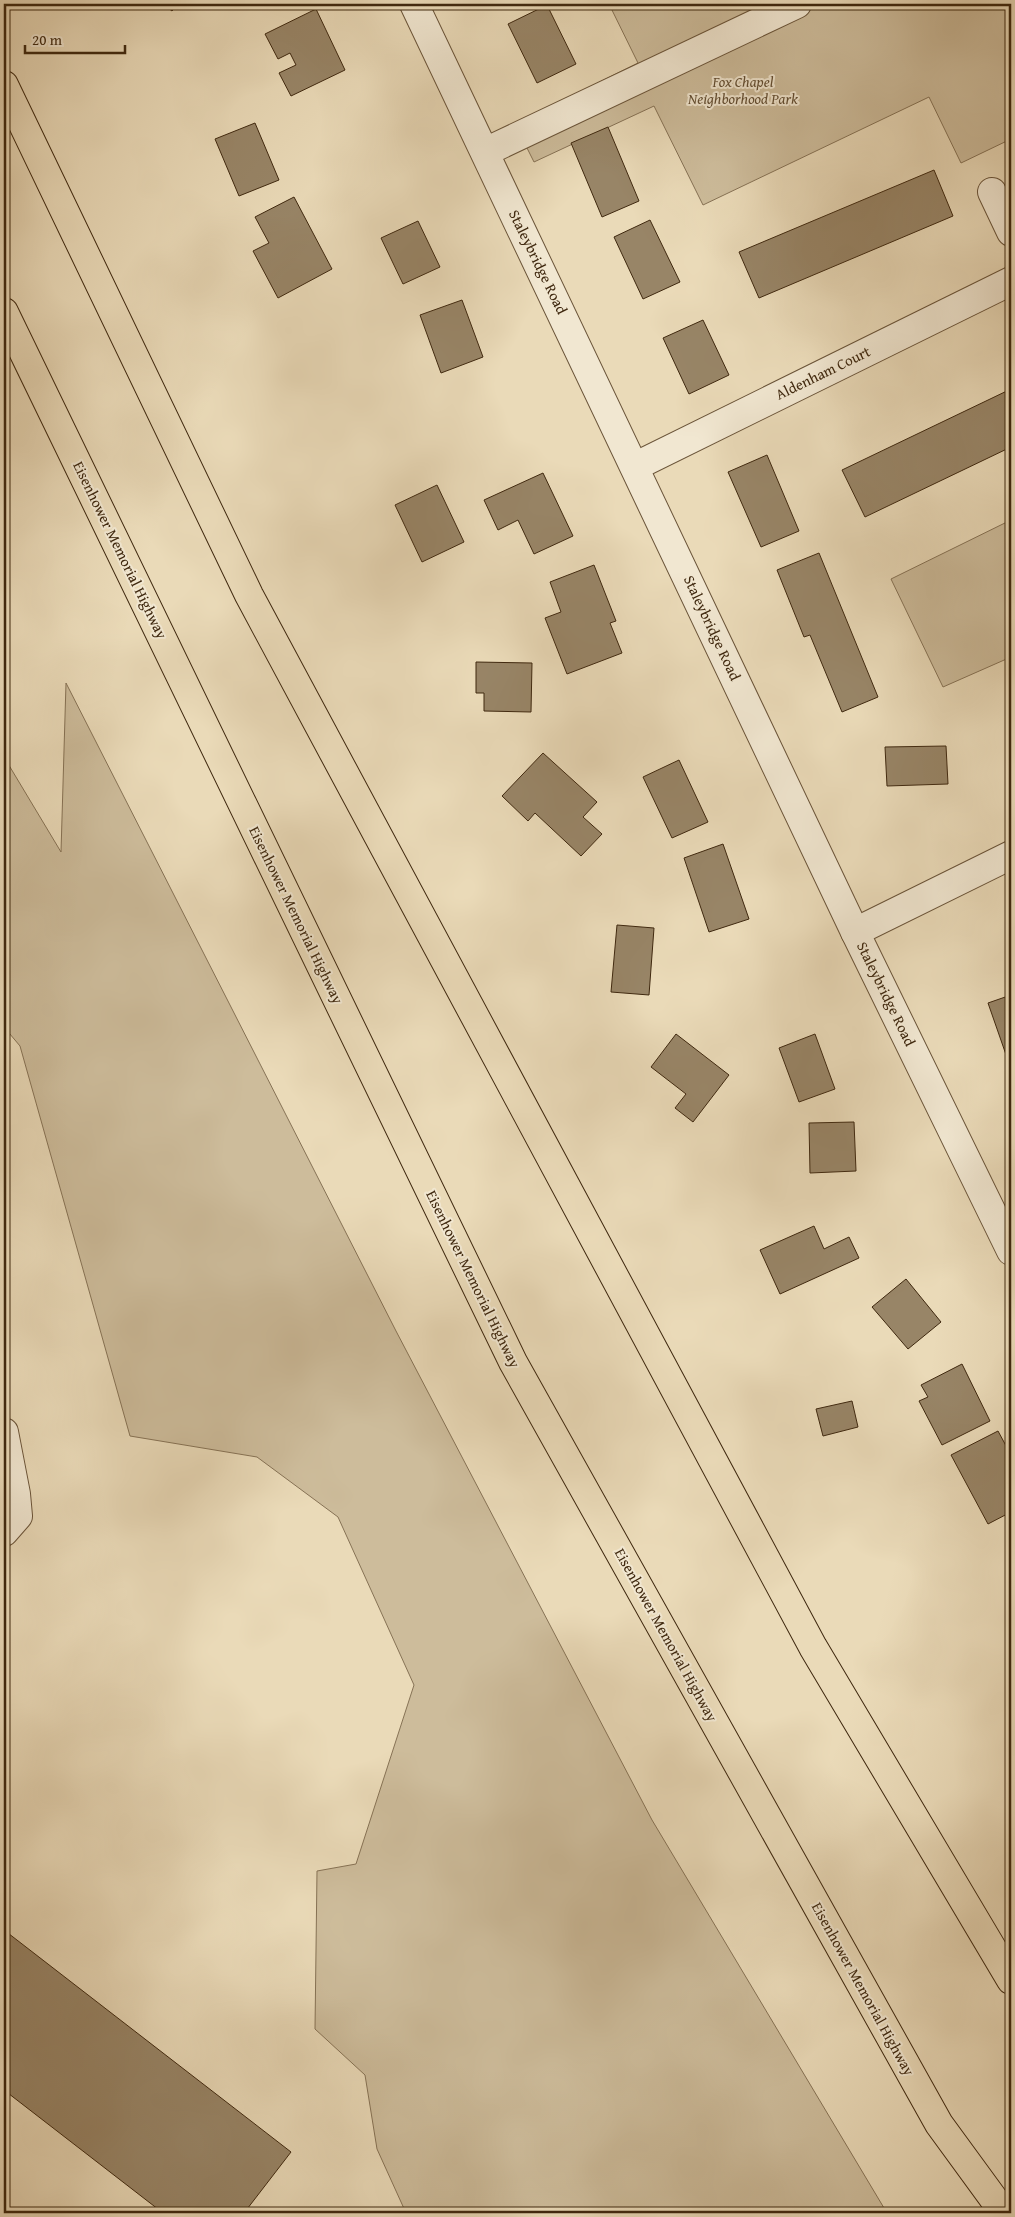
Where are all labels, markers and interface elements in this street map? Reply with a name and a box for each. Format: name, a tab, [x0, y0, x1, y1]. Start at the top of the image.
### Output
scale bar	[25, 22, 125, 54]
text: 20 m	[32, 29, 63, 50]
park label: Fox Chapel Neighborhood Park	[688, 71, 798, 109]
street label: Staleybridge Road	[504, 206, 573, 318]
street label: Aldenham Court	[772, 340, 874, 405]
street label: Eisenhower Memorial Highway	[68, 457, 173, 643]
street label: Staleybridge Road	[679, 572, 746, 684]
street label: Eisenhower Memorial Highway	[244, 822, 349, 1008]
street label: Staleybridge Road	[852, 938, 921, 1050]
street label: Eisenhower Memorial Highway	[421, 1186, 526, 1372]
street label: Eisenhower Memorial Highway	[610, 1544, 723, 1726]
street label: Eisenhower Memorial Highway	[807, 1898, 920, 2080]

